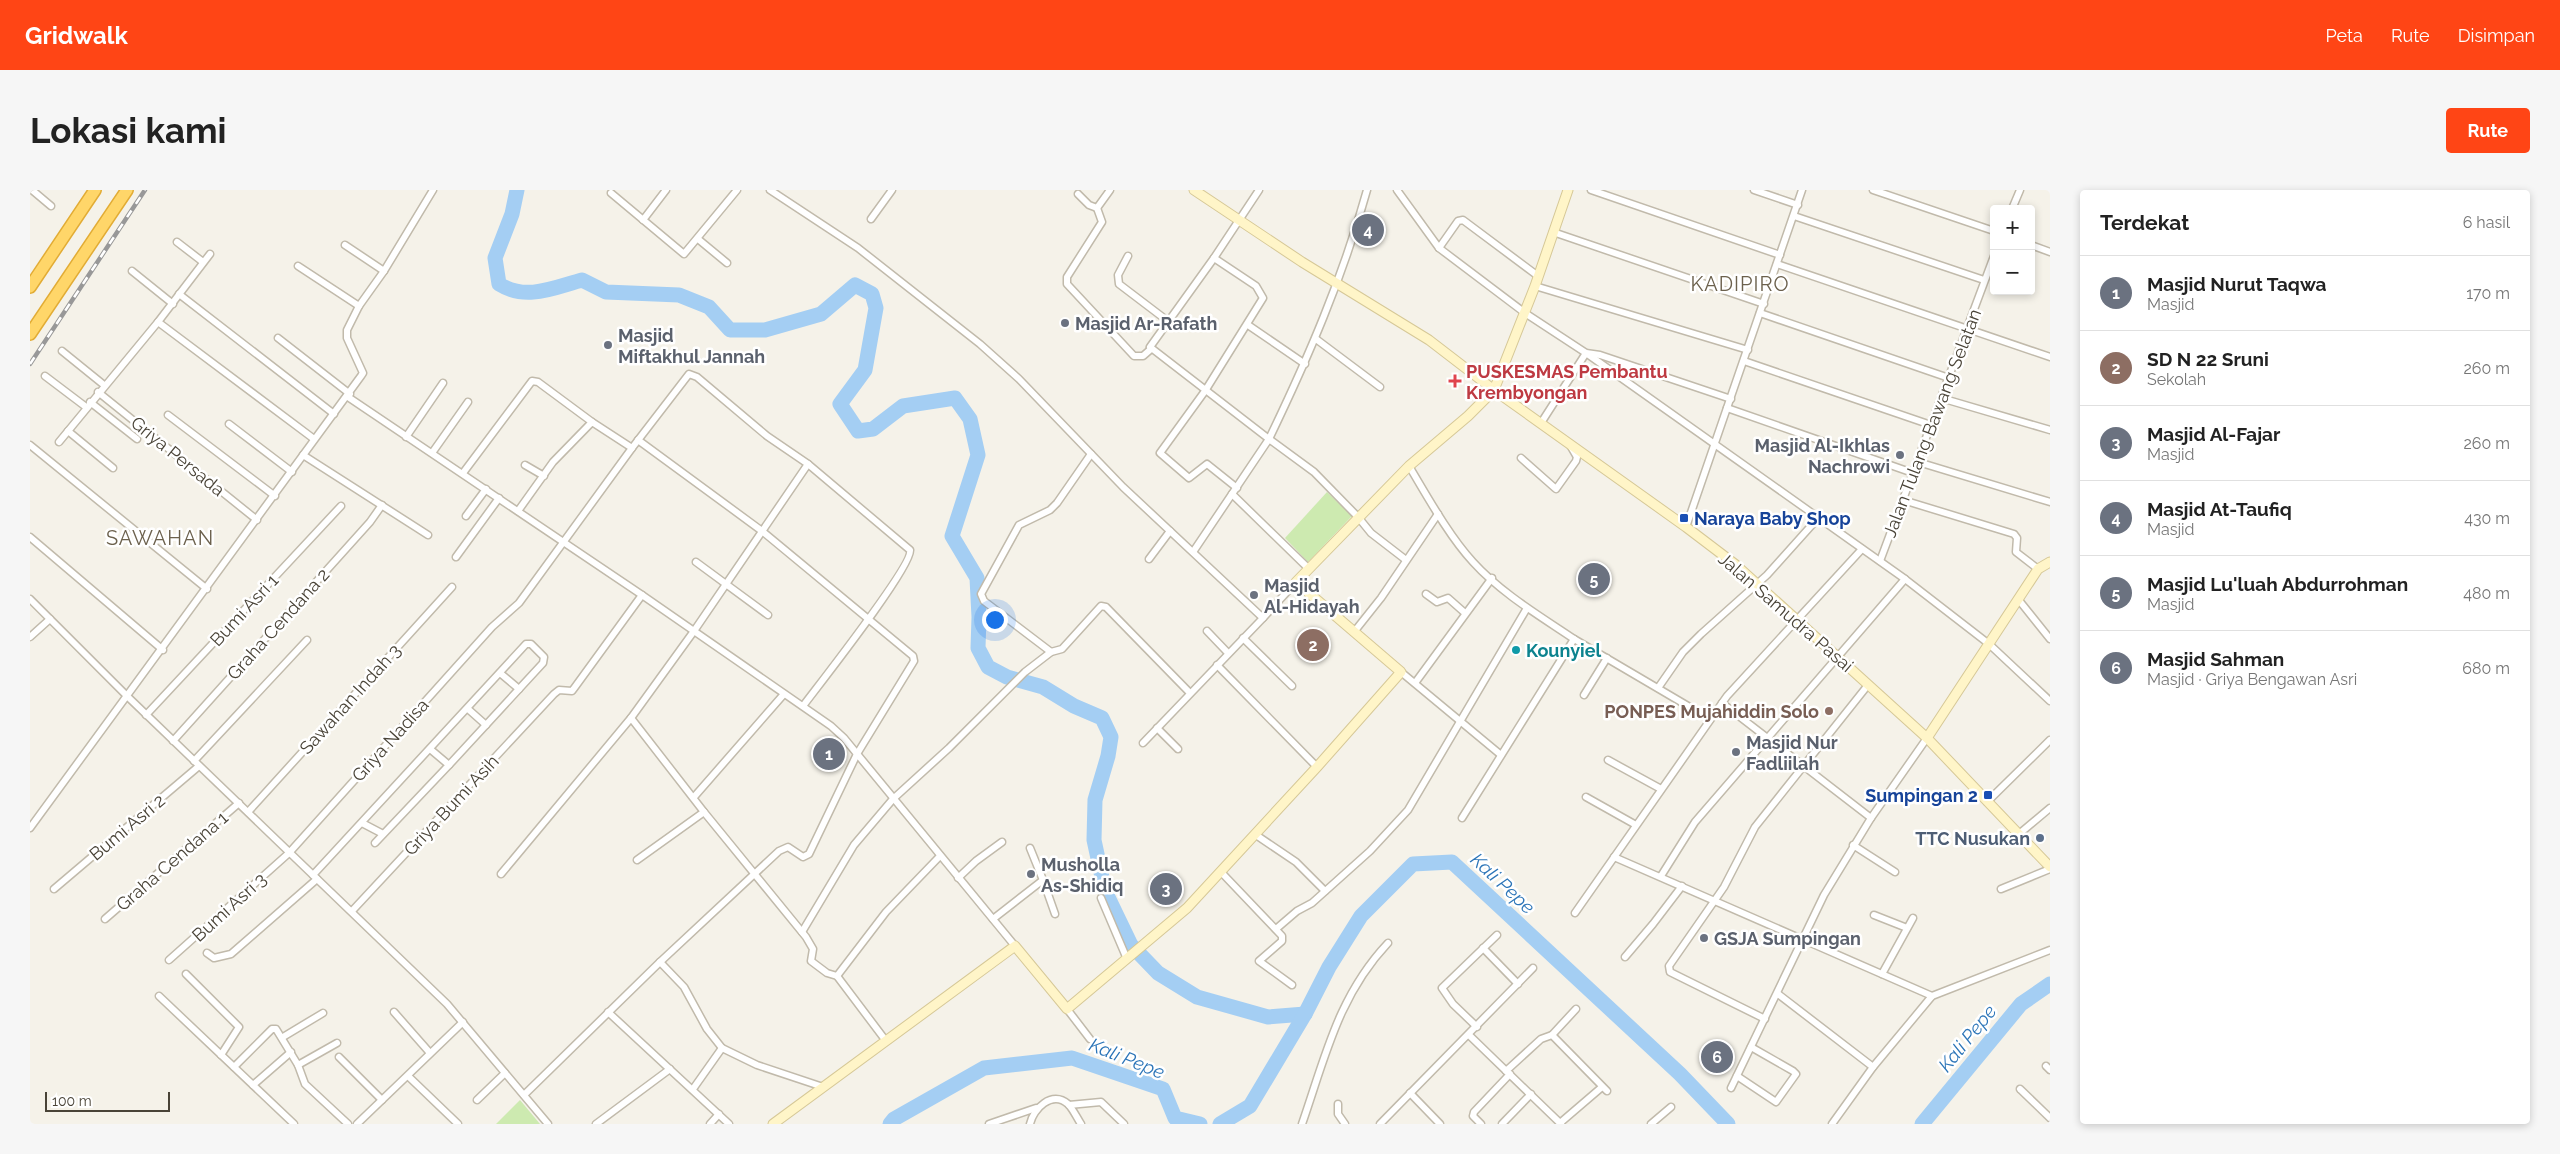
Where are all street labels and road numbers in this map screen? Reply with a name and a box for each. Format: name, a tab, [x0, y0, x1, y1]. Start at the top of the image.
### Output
street label: Jalan Tulang Bawang Selatan	[1879, 306, 1985, 540]
street label: Griya Persada	[127, 412, 229, 500]
street label: Jalan Samudra Pasai	[1714, 548, 1858, 676]
street label: Graha Cendana 2	[223, 564, 333, 684]
street label: Bumi Asri 1	[205, 570, 283, 650]
street label: Sawahan Indah 3	[295, 640, 405, 758]
street label: Griya Nadisa	[347, 694, 433, 786]
street label: Griya Bumi Asih	[399, 751, 503, 859]
street label: Bumi Asri 2	[85, 789, 169, 865]
street label: Graha Cendana 1	[112, 807, 232, 915]
street label: Bumi Asri 3	[188, 868, 270, 946]

